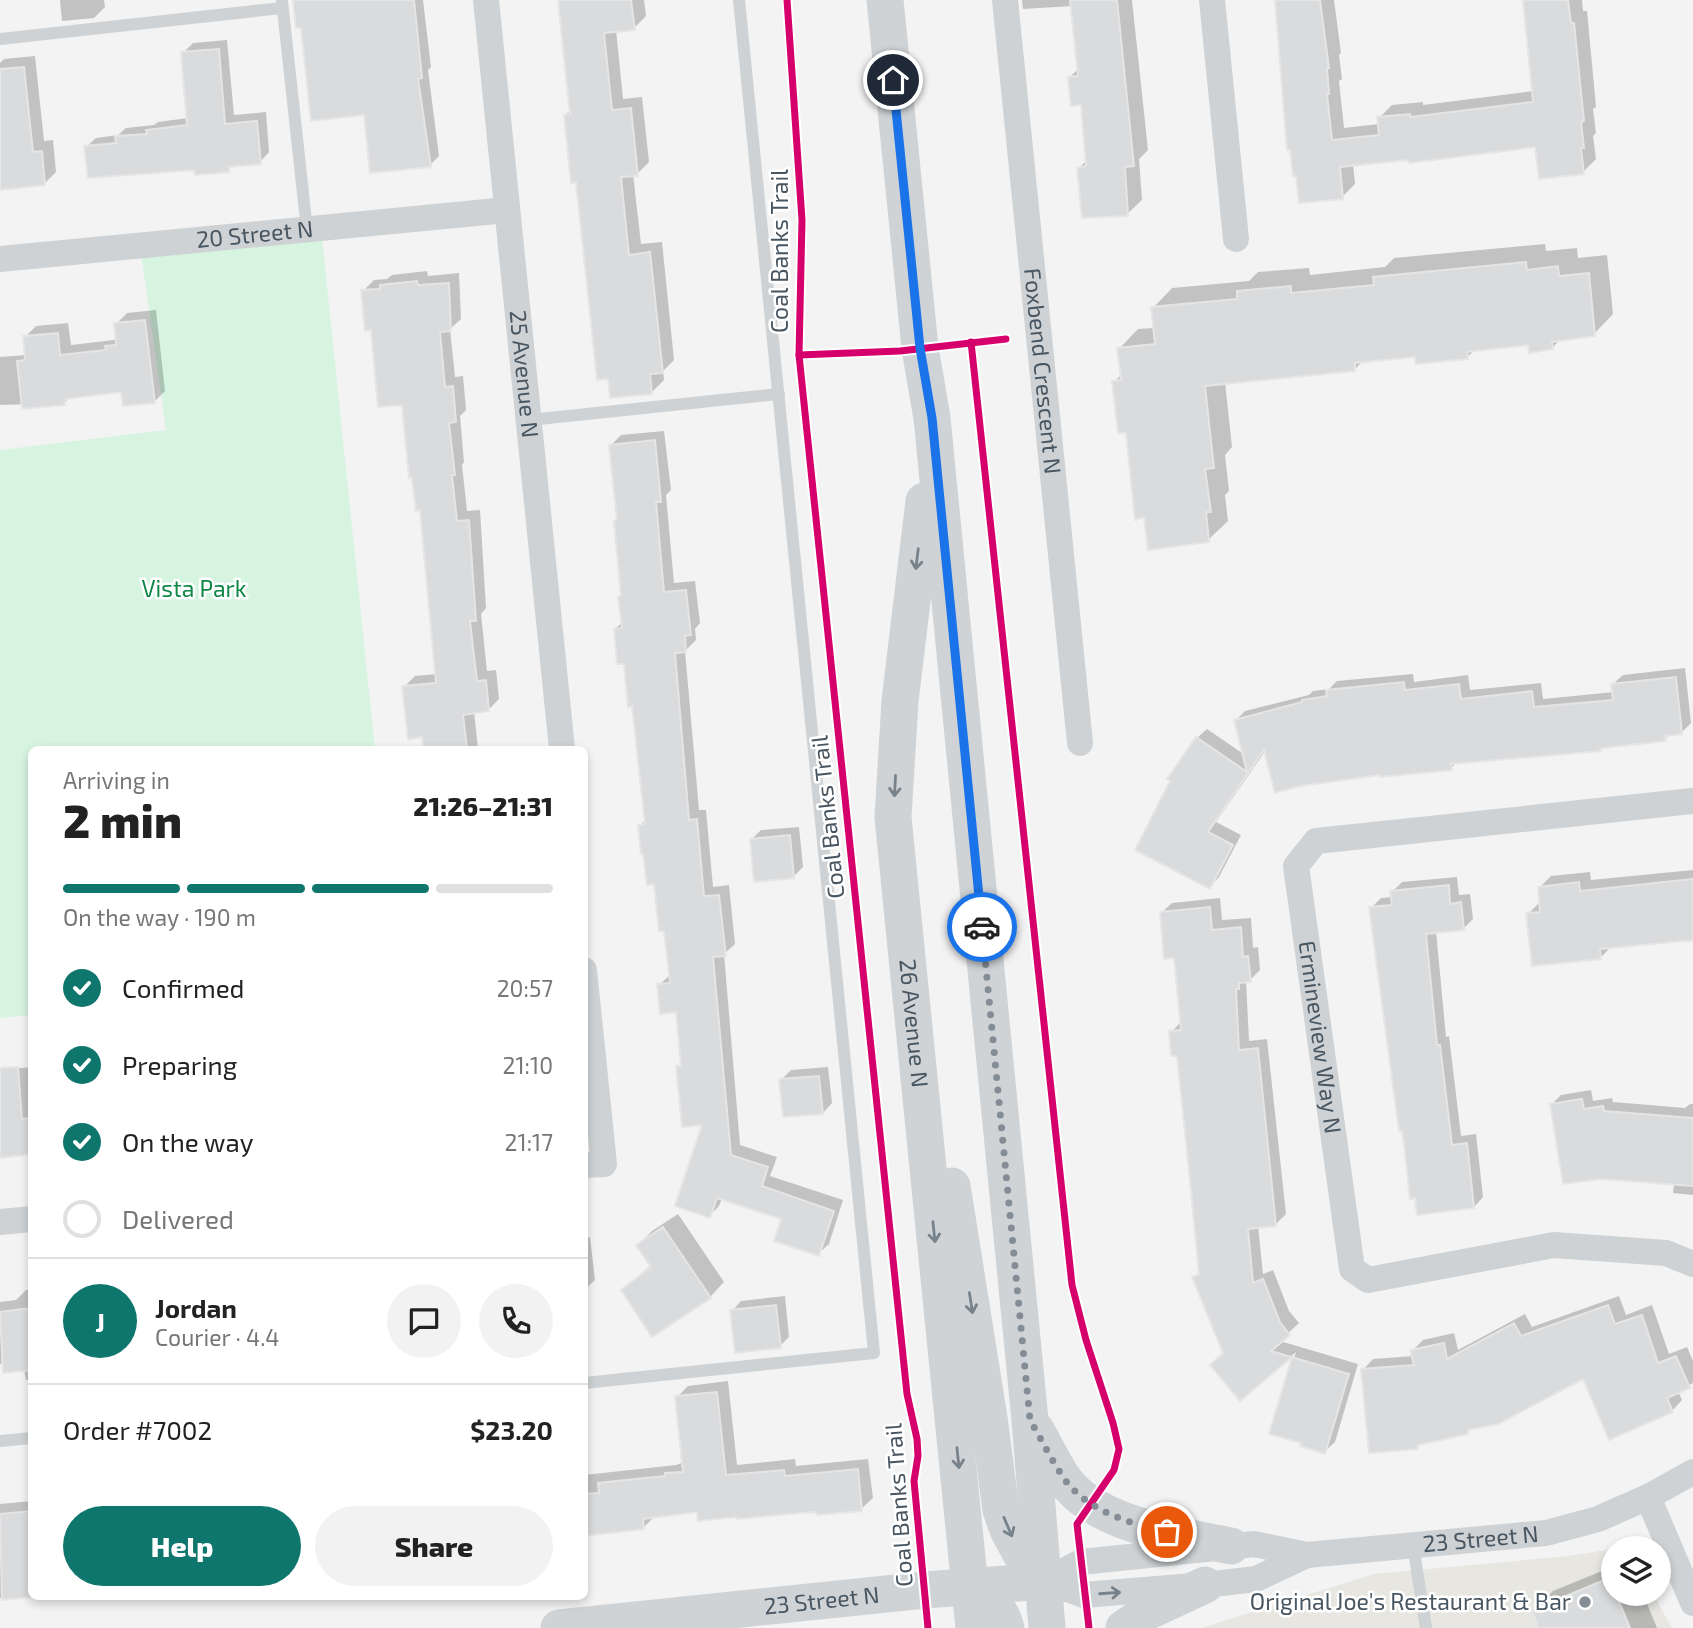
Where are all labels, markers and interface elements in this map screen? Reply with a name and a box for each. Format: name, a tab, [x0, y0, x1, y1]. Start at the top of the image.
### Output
pin	[863, 50, 923, 110]
icon: home	[874, 61, 912, 99]
street label: Coal Banks Trail	[765, 169, 793, 333]
street label: 20 Street N	[195, 214, 314, 253]
street label: Foxbend Crescent N	[1019, 267, 1068, 476]
street label: 25 Avenue N	[505, 309, 545, 439]
one-way arrow	[911, 548, 924, 570]
park label: Vista Park	[142, 574, 247, 602]
street label: Coal Banks Trail	[804, 734, 850, 900]
text: Arriving in	[63, 766, 170, 794]
one-way arrow	[888, 774, 901, 796]
text: 21:26–21:31	[413, 790, 553, 821]
text: 2 min	[63, 792, 182, 847]
courier	[947, 892, 1017, 962]
text: On the way · 190 m	[63, 903, 256, 931]
icon: car	[963, 908, 1001, 946]
street label: Ermineview Way N	[1294, 939, 1348, 1135]
street label: 26 Avenue N	[894, 958, 935, 1089]
icon: check	[63, 969, 101, 1007]
text: Confirmed	[122, 972, 245, 1003]
text: 20:57	[497, 974, 553, 1002]
icon: check	[63, 1046, 101, 1084]
text: Preparing	[122, 1049, 237, 1080]
text: 21:10	[502, 1051, 553, 1079]
icon: check	[63, 1123, 101, 1161]
text: On the way	[122, 1126, 253, 1157]
text: 21:17	[505, 1128, 553, 1156]
text: Delivered	[122, 1203, 234, 1234]
one-way arrow	[928, 1220, 941, 1242]
button: chat	[387, 1284, 461, 1358]
button: phone	[479, 1284, 553, 1358]
one-way arrow	[965, 1291, 978, 1314]
text: Jordan	[155, 1292, 237, 1323]
text: J	[95, 1306, 105, 1337]
text: Courier · 4.4	[155, 1323, 279, 1351]
text: Order #7002	[63, 1414, 212, 1445]
text: $23.20	[470, 1414, 553, 1445]
street label: Coal Banks Trail	[878, 1422, 918, 1588]
one-way arrow	[951, 1446, 964, 1469]
pin	[1137, 1502, 1197, 1562]
button: Help	[63, 1506, 301, 1586]
button: Share	[315, 1506, 553, 1586]
icon: bag	[1148, 1513, 1186, 1551]
one-way arrow	[1002, 1516, 1015, 1537]
street label: 23 Street N	[1421, 1519, 1540, 1557]
map controls	[1601, 1536, 1671, 1606]
button: layers	[1601, 1536, 1671, 1606]
street label: 23 Street N	[762, 1580, 881, 1620]
one-way arrow	[1098, 1586, 1120, 1599]
place label: Original Joe's Restaurant & Bar	[1250, 1587, 1571, 1615]
marker: Original Joe's Restaurant & Bar	[1577, 1594, 1593, 1610]

